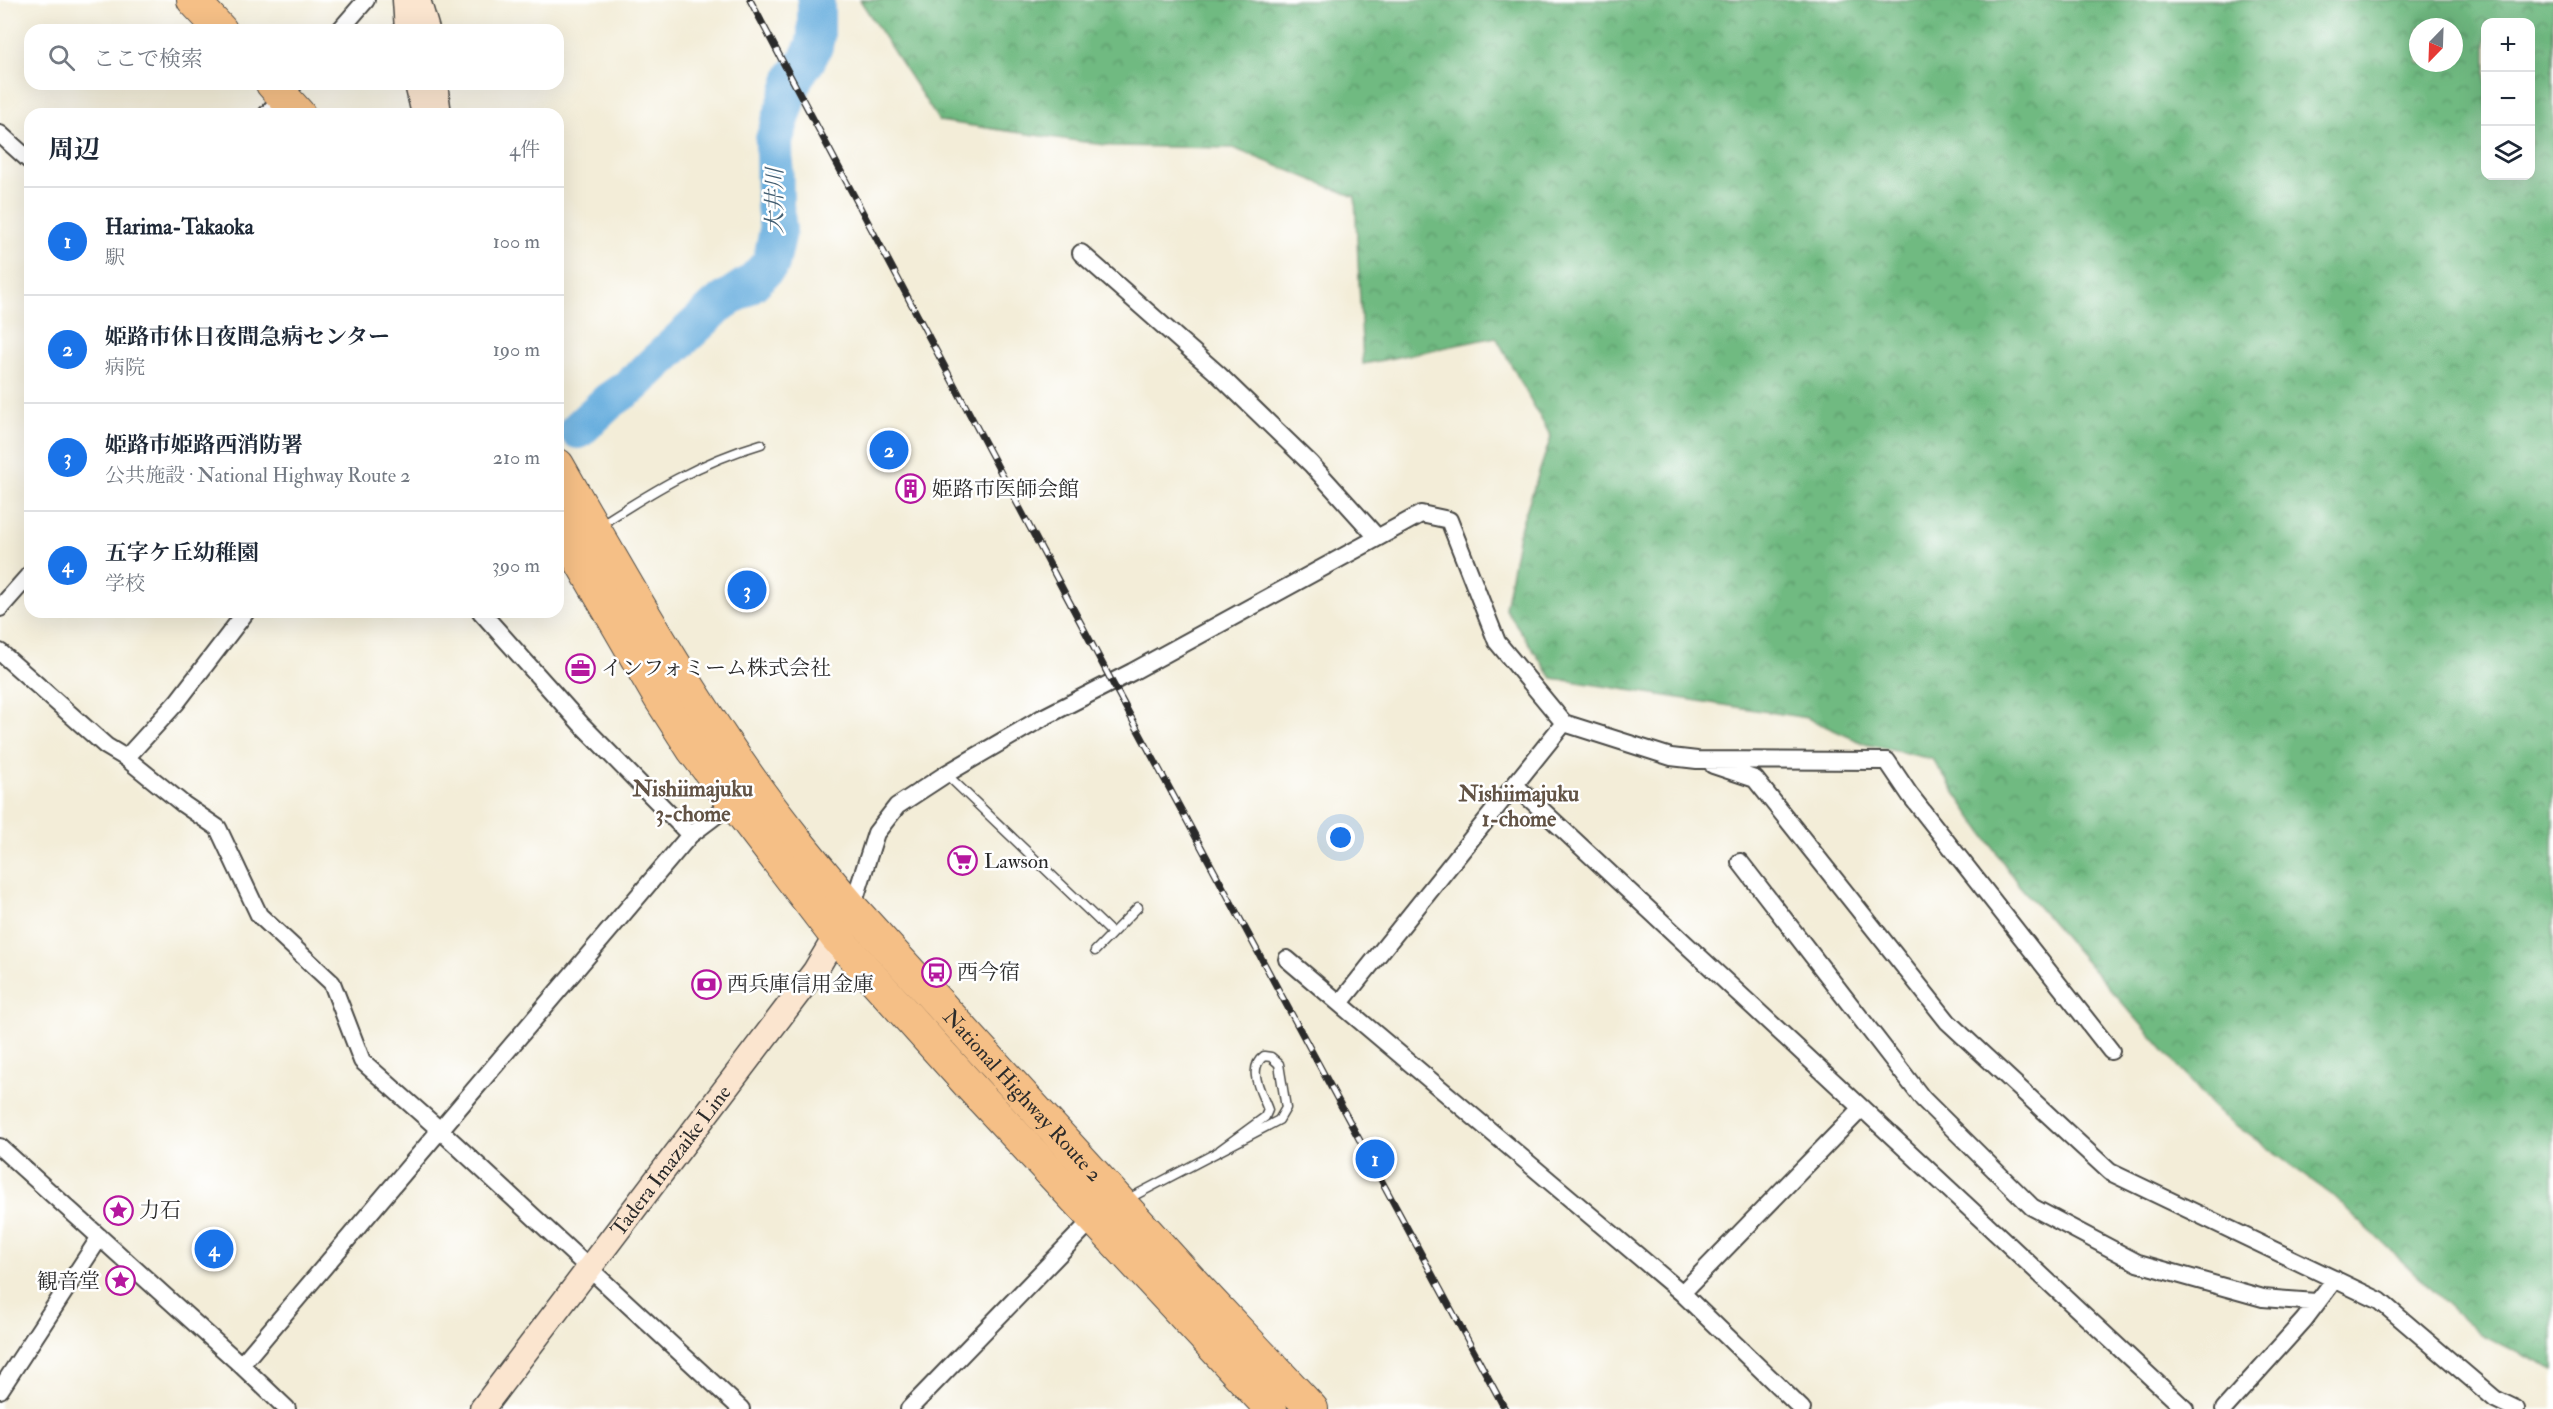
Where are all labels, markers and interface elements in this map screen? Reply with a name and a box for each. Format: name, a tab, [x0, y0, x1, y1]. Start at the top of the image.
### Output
north arrow	[2409, 18, 2463, 72]
map controls	[2481, 18, 2535, 180]
button: +	[2481, 18, 2535, 72]
search box	[24, 24, 564, 90]
icon: search	[45, 41, 78, 74]
text: ここで検索	[93, 45, 203, 73]
button: −	[2481, 72, 2535, 126]
button: layers	[2481, 126, 2535, 180]
text: 周辺	[48, 134, 100, 166]
text: 4件	[509, 137, 540, 162]
water label: 大井川	[761, 166, 789, 234]
text: Harima-Takaoka	[105, 213, 254, 241]
text: 1	[64, 229, 71, 254]
text: 100 m	[493, 229, 540, 254]
text: 駅	[105, 245, 125, 270]
text: 姫路市休日夜間急病センター	[105, 323, 390, 351]
text: 2	[62, 337, 73, 362]
text: 190 m	[493, 337, 540, 362]
text: 病院	[105, 355, 145, 380]
pin: 2	[870, 428, 908, 472]
text: 姫路市姫路西消防署	[105, 431, 303, 459]
text: 3	[64, 445, 71, 470]
text: 210 m	[493, 445, 540, 470]
text: 公共施設 · National Highway Route 2	[105, 463, 411, 488]
building icon: 姫路市医師会館	[895, 473, 927, 505]
place label: 姫路市医師会館	[932, 476, 1079, 503]
text: 五字ケ丘幼稚園	[105, 539, 259, 567]
text: 4	[62, 553, 73, 578]
text: 390 m	[492, 553, 540, 578]
pin: 3	[728, 568, 766, 612]
text: 学校	[105, 571, 145, 596]
office icon: インフォミーム株式会社	[564, 652, 596, 684]
place label: インフォミーム株式会社	[601, 655, 831, 682]
district label: Nishiimajuku 3-chome	[632, 775, 754, 828]
district label: Nishiimajuku 1-chome	[1458, 780, 1580, 833]
your location	[1326, 823, 1355, 852]
supermarket icon: Lawson	[947, 845, 979, 877]
place label: Lawson	[984, 848, 1049, 875]
bus stop icon: 西今宿	[920, 956, 952, 988]
place label: 西今宿	[957, 959, 1020, 986]
bank icon: 西兵庫信用金庫	[690, 968, 722, 1000]
place label: 西兵庫信用金庫	[727, 971, 874, 998]
street label: National Highway Route 2	[937, 1003, 1108, 1187]
street label: Tadera Imazaike Line	[605, 1079, 737, 1242]
pin: 1	[1356, 1136, 1394, 1182]
place icon: 力石	[102, 1194, 134, 1226]
place label: 力石	[139, 1197, 181, 1224]
pin: 4	[194, 1226, 234, 1272]
place icon: 観音堂	[105, 1265, 137, 1297]
place label: 観音堂	[37, 1268, 100, 1295]

